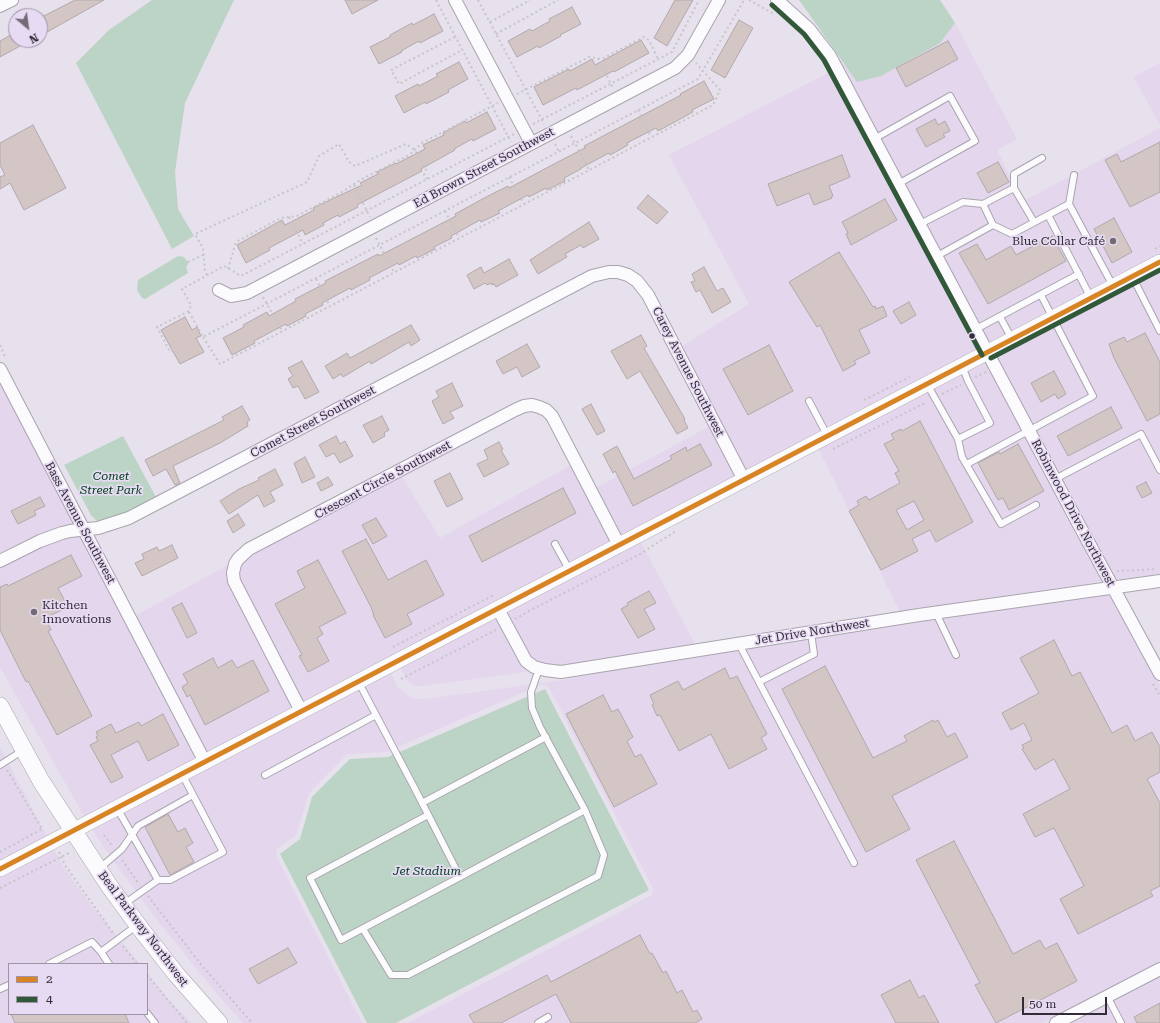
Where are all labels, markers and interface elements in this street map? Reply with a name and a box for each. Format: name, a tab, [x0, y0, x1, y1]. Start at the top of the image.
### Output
north arrow	[8, 8, 48, 48]
text: N	[27, 30, 40, 46]
street label: Ed Brown Street Southwest	[411, 125, 557, 211]
place label: Blue Collar Café	[1012, 234, 1105, 248]
marker: Blue Collar Café	[1108, 236, 1118, 246]
street label: Carey Avenue Southwest	[649, 305, 727, 439]
unlabelled marker	[967, 331, 977, 341]
street label: Comet Street Southwest	[248, 383, 378, 461]
street label: Robinwood Drive Northwest	[1028, 437, 1118, 589]
street label: Crescent Circle Southwest	[312, 438, 454, 522]
street label: Bass Avenue Southwest	[42, 460, 118, 586]
park label: Comet Street Park	[80, 469, 142, 497]
place label: Kitchen Innovations	[42, 598, 111, 626]
marker: Kitchen Innovations	[29, 607, 39, 617]
street label: Jet Drive Northwest	[754, 616, 870, 648]
park label: Jet Stadium	[393, 864, 461, 878]
street label: Beal Parkway Northwest	[95, 868, 191, 990]
legend	[8, 963, 148, 1015]
text: 2	[46, 972, 53, 986]
scale bar	[1024, 989, 1109, 1015]
text: 4	[46, 992, 53, 1006]
text: 50 m	[1029, 997, 1056, 1011]

